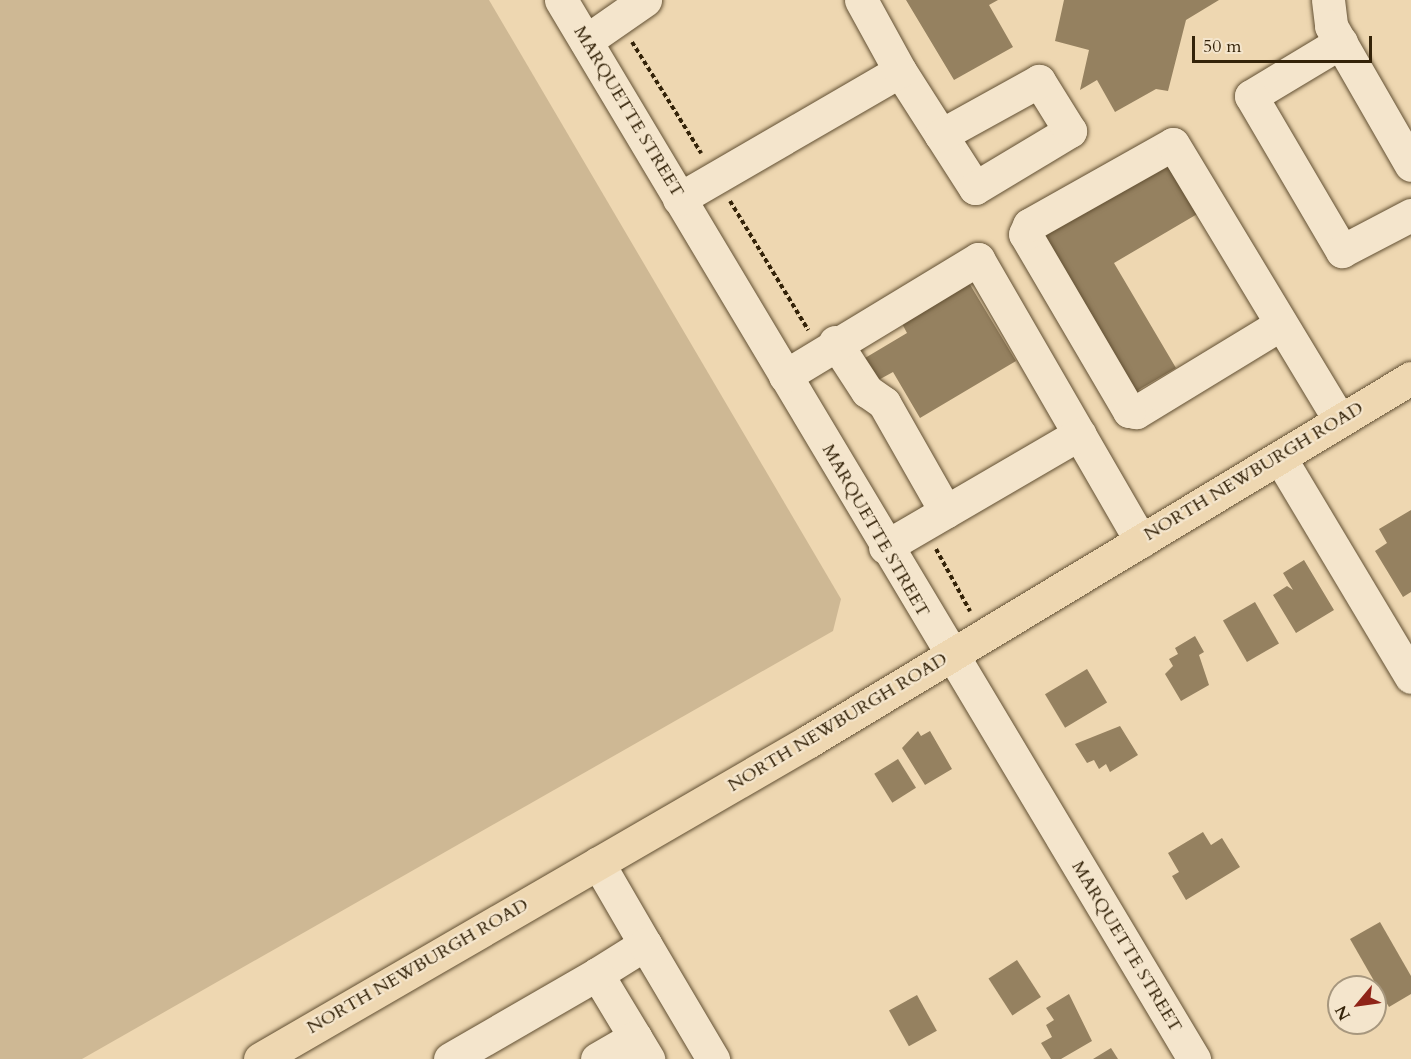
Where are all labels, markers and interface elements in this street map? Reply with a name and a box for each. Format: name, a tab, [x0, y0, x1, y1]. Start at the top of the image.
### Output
street label: MARQUETTE STREET	[568, 22, 688, 202]
scale bar	[1195, 24, 1375, 62]
text: 50 m	[1203, 34, 1242, 59]
street label: NORTH NEWBURGH ROAD	[1141, 398, 1367, 546]
street label: MARQUETTE STREET	[817, 441, 933, 621]
street label: NORTH NEWBURGH ROAD	[725, 649, 951, 797]
street label: MARQUETTE STREET	[1066, 857, 1186, 1037]
street label: NORTH NEWBURGH ROAD	[304, 895, 532, 1039]
north arrow	[1327, 975, 1387, 1035]
text: N	[1330, 1001, 1356, 1024]

